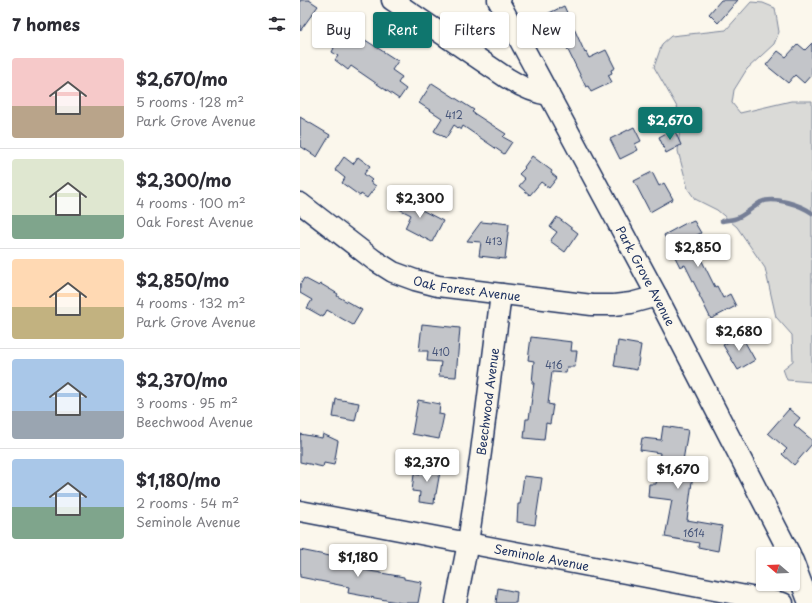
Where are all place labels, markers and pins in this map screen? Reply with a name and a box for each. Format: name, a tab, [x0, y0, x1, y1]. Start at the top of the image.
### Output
pin: $2,670	[637, 107, 703, 141]
pin: $2,300	[387, 185, 453, 219]
pin: $2,850	[665, 234, 731, 268]
pin: $2,680	[706, 318, 772, 352]
pin: $2,370	[394, 449, 460, 483]
pin: $1,670	[645, 456, 711, 490]
pin: $1,180	[325, 544, 391, 578]

